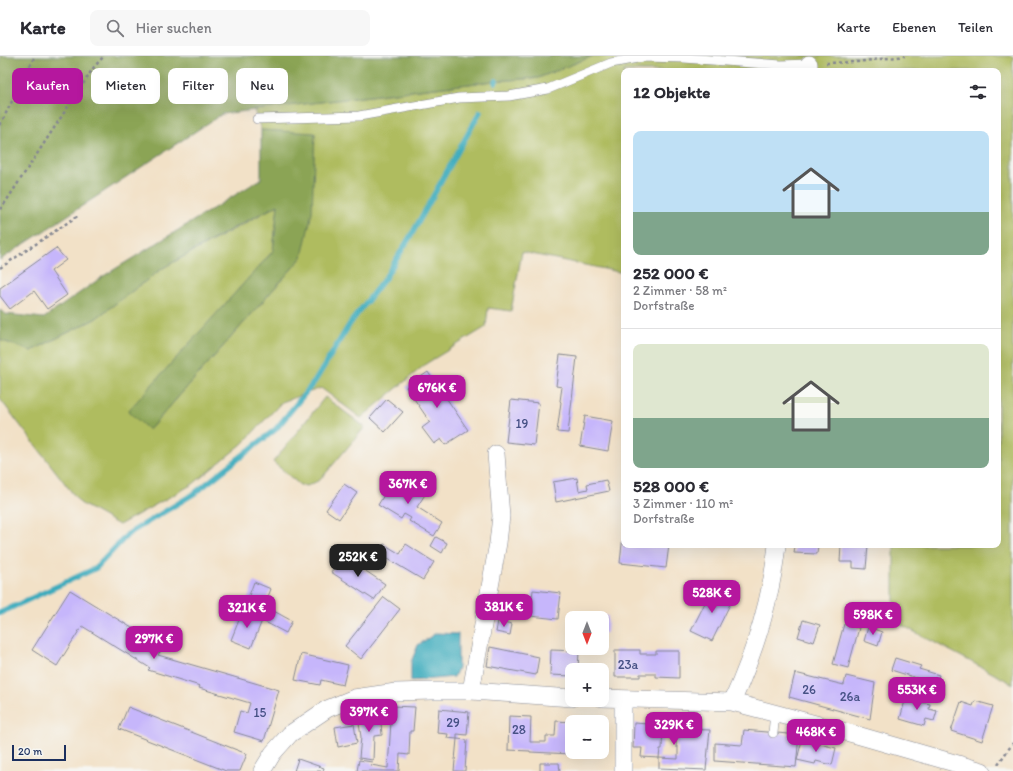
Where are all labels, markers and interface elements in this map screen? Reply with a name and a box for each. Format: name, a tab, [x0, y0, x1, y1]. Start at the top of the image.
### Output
search box	[90, 10, 370, 46]
text: Karte	[20, 16, 66, 39]
icon: search	[104, 17, 126, 39]
text: Hier suchen	[136, 19, 212, 37]
text: Karte	[837, 19, 870, 36]
text: Ebenen	[892, 19, 936, 36]
text: Teilen	[958, 19, 993, 36]
chip: Kaufen	[12, 68, 83, 104]
chip: Mieten	[91, 68, 160, 104]
chip: Filter	[168, 68, 228, 104]
chip: Neu	[236, 68, 288, 104]
icon: filters	[967, 81, 989, 103]
text: 12 Objekte	[633, 82, 710, 102]
icon: home	[775, 157, 847, 229]
text: 252 000 €	[633, 263, 709, 283]
text: 2 Zimmer · 58 m²	[633, 283, 727, 298]
text: Dorfstraße	[633, 298, 695, 313]
icon: home	[775, 370, 847, 442]
pin: 676K €	[404, 375, 470, 409]
text: 676K €	[418, 380, 456, 395]
house number: 19	[516, 416, 529, 431]
pin: 367K €	[375, 471, 441, 505]
text: 367K €	[388, 476, 428, 491]
text: 528 000 €	[633, 476, 709, 496]
text: 3 Zimmer · 110 m²	[633, 496, 733, 511]
text: Dorfstraße	[633, 511, 695, 526]
pin: 252K €	[325, 544, 391, 578]
text: 252K €	[338, 549, 378, 564]
pin: 528K €	[679, 580, 745, 614]
text: 528K €	[692, 585, 732, 600]
pin: 381K €	[471, 594, 537, 628]
pin: 321K €	[214, 595, 280, 629]
text: 381K €	[485, 599, 523, 614]
text: 321K €	[228, 600, 266, 615]
pin: 598K €	[840, 602, 906, 636]
text: 598K €	[853, 607, 893, 622]
north arrow	[565, 611, 609, 655]
map controls	[565, 611, 609, 759]
pin: 297K €	[121, 626, 187, 660]
text: 297K €	[135, 631, 173, 646]
house number: 23a	[618, 657, 639, 672]
button: +	[565, 663, 609, 707]
pin: 553K €	[884, 677, 950, 711]
house number: 26	[802, 682, 816, 697]
text: 553K €	[897, 682, 937, 697]
house number: 26a	[840, 689, 860, 704]
pin: 397K €	[336, 699, 402, 733]
text: 397K €	[350, 704, 389, 719]
house number: 15	[254, 705, 267, 720]
pin: 329K €	[641, 712, 707, 746]
house number: 29	[446, 715, 460, 730]
button: −	[565, 715, 609, 759]
text: 329K €	[654, 717, 694, 732]
pin: 468K €	[783, 719, 849, 753]
house number: 28	[512, 722, 526, 737]
text: 468K €	[796, 724, 836, 739]
scale bar	[12, 743, 66, 762]
text: 20 m	[18, 745, 42, 758]

